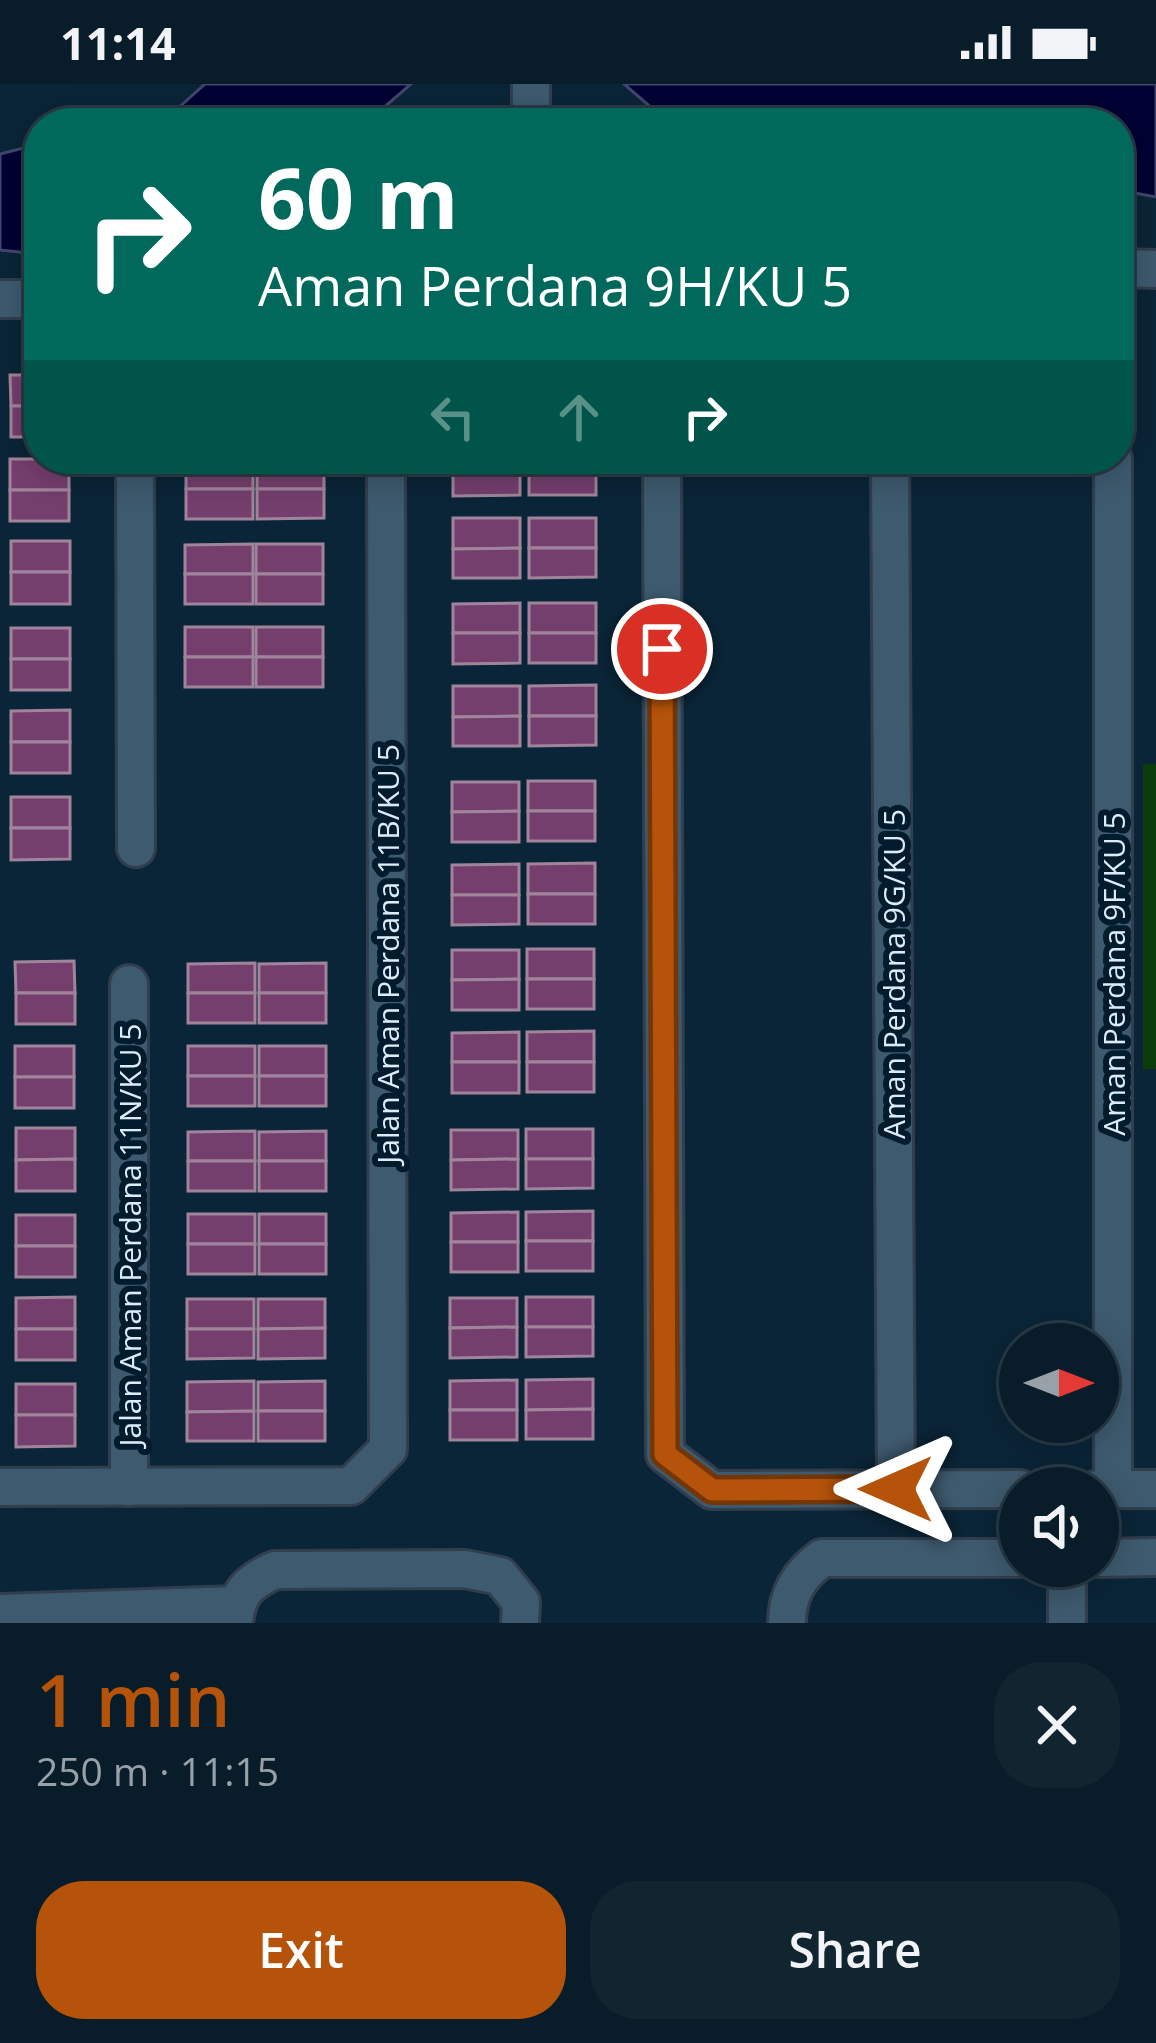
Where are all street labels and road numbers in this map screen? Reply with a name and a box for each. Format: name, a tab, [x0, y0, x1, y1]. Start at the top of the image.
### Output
street label: Jalan Aman Perdana 11B/KU 5	[367, 744, 408, 1167]
street label: Aman Perdana 9G/KU 5	[873, 809, 914, 1139]
street label: Aman Perdana 9F/KU 5	[1093, 812, 1134, 1136]
street label: Jalan Aman Perdana 11N/KU 5	[109, 1024, 150, 1449]

